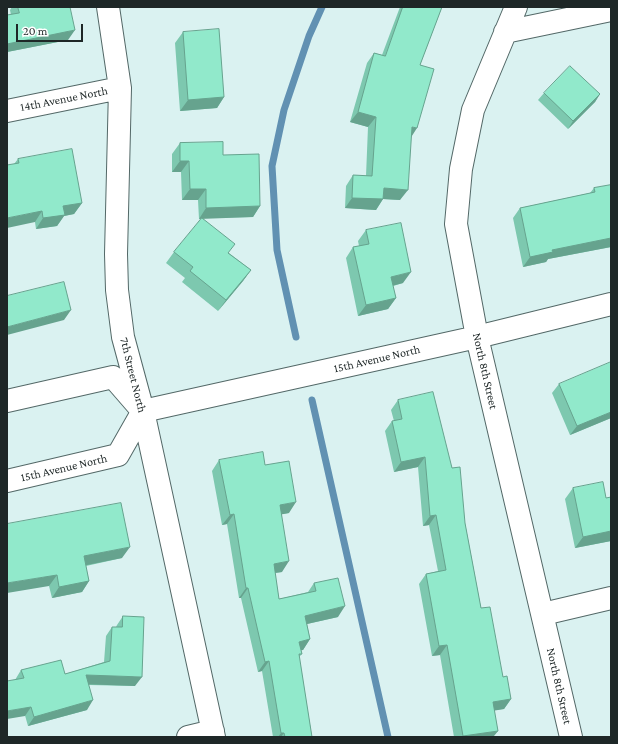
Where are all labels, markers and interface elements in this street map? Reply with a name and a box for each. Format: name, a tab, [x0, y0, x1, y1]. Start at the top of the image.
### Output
scale bar	[18, 16, 85, 42]
text: 20 m	[23, 24, 47, 38]
street label: 14th Avenue North	[19, 83, 109, 115]
street label: North 8th Street	[469, 331, 501, 411]
street label: 7th Street North	[117, 336, 149, 414]
street label: 15th Avenue North	[332, 342, 422, 376]
street label: 15th Avenue North	[19, 451, 109, 485]
street label: North 8th Street	[543, 646, 575, 726]

